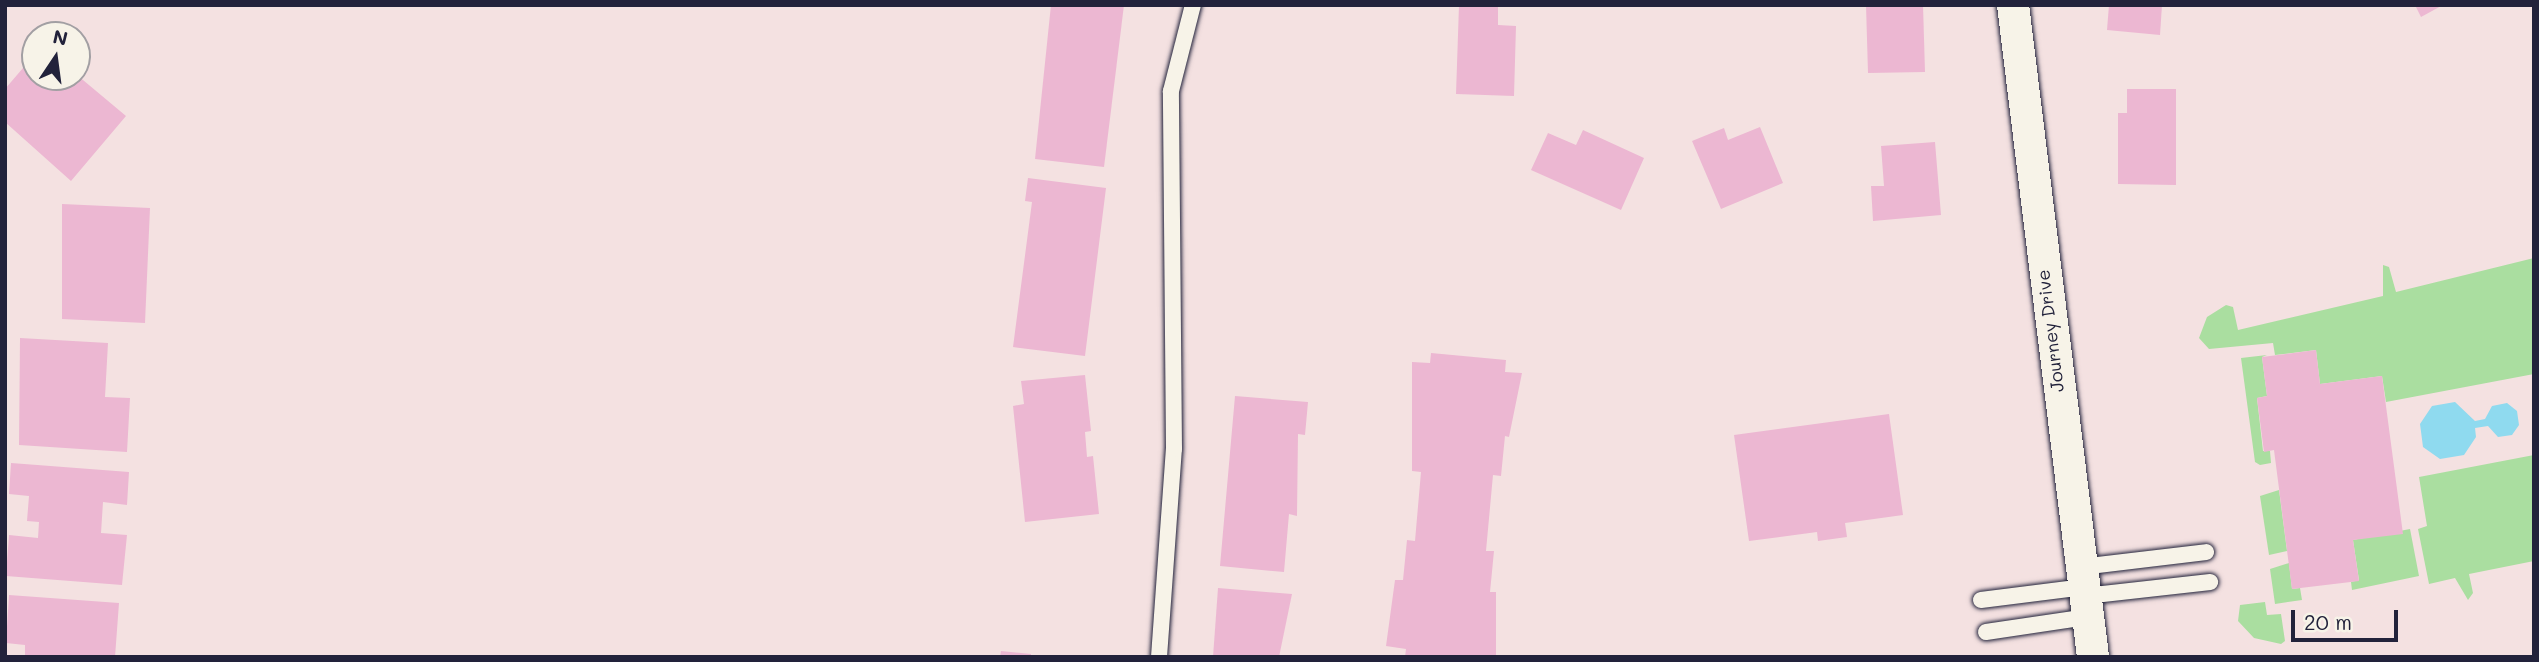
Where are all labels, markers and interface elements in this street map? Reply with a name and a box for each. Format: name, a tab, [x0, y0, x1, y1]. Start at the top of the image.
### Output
north arrow	[21, 21, 91, 91]
text: N	[51, 23, 70, 51]
street label: Journey Drive	[2032, 269, 2068, 393]
scale bar	[2294, 596, 2401, 640]
text: 20 m	[2304, 608, 2352, 635]

